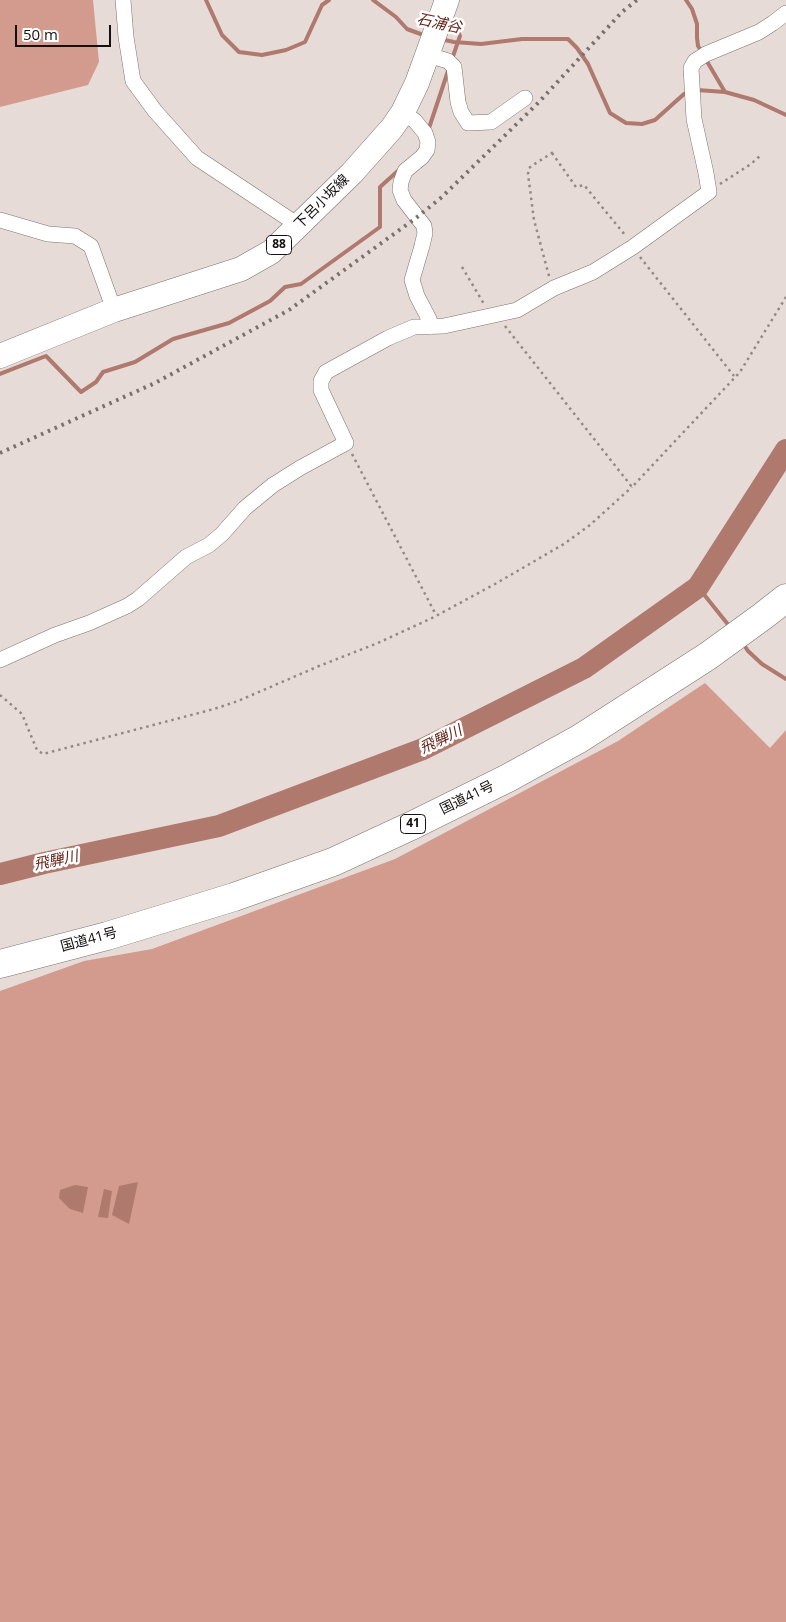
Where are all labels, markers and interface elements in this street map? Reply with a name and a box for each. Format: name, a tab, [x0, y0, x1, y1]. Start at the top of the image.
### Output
water label: 石浦谷	[415, 11, 463, 37]
scale bar	[18, 15, 114, 47]
text: 50 m	[23, 24, 58, 44]
street label: 下呂小坂線	[291, 171, 353, 233]
road number: 88	[266, 236, 292, 254]
water label: 飛騨川	[417, 722, 465, 758]
street label: 国道41号	[437, 778, 497, 818]
road number: 41	[400, 814, 426, 834]
water label: 飛騨川	[32, 848, 80, 874]
street label: 国道41号	[59, 924, 119, 956]

